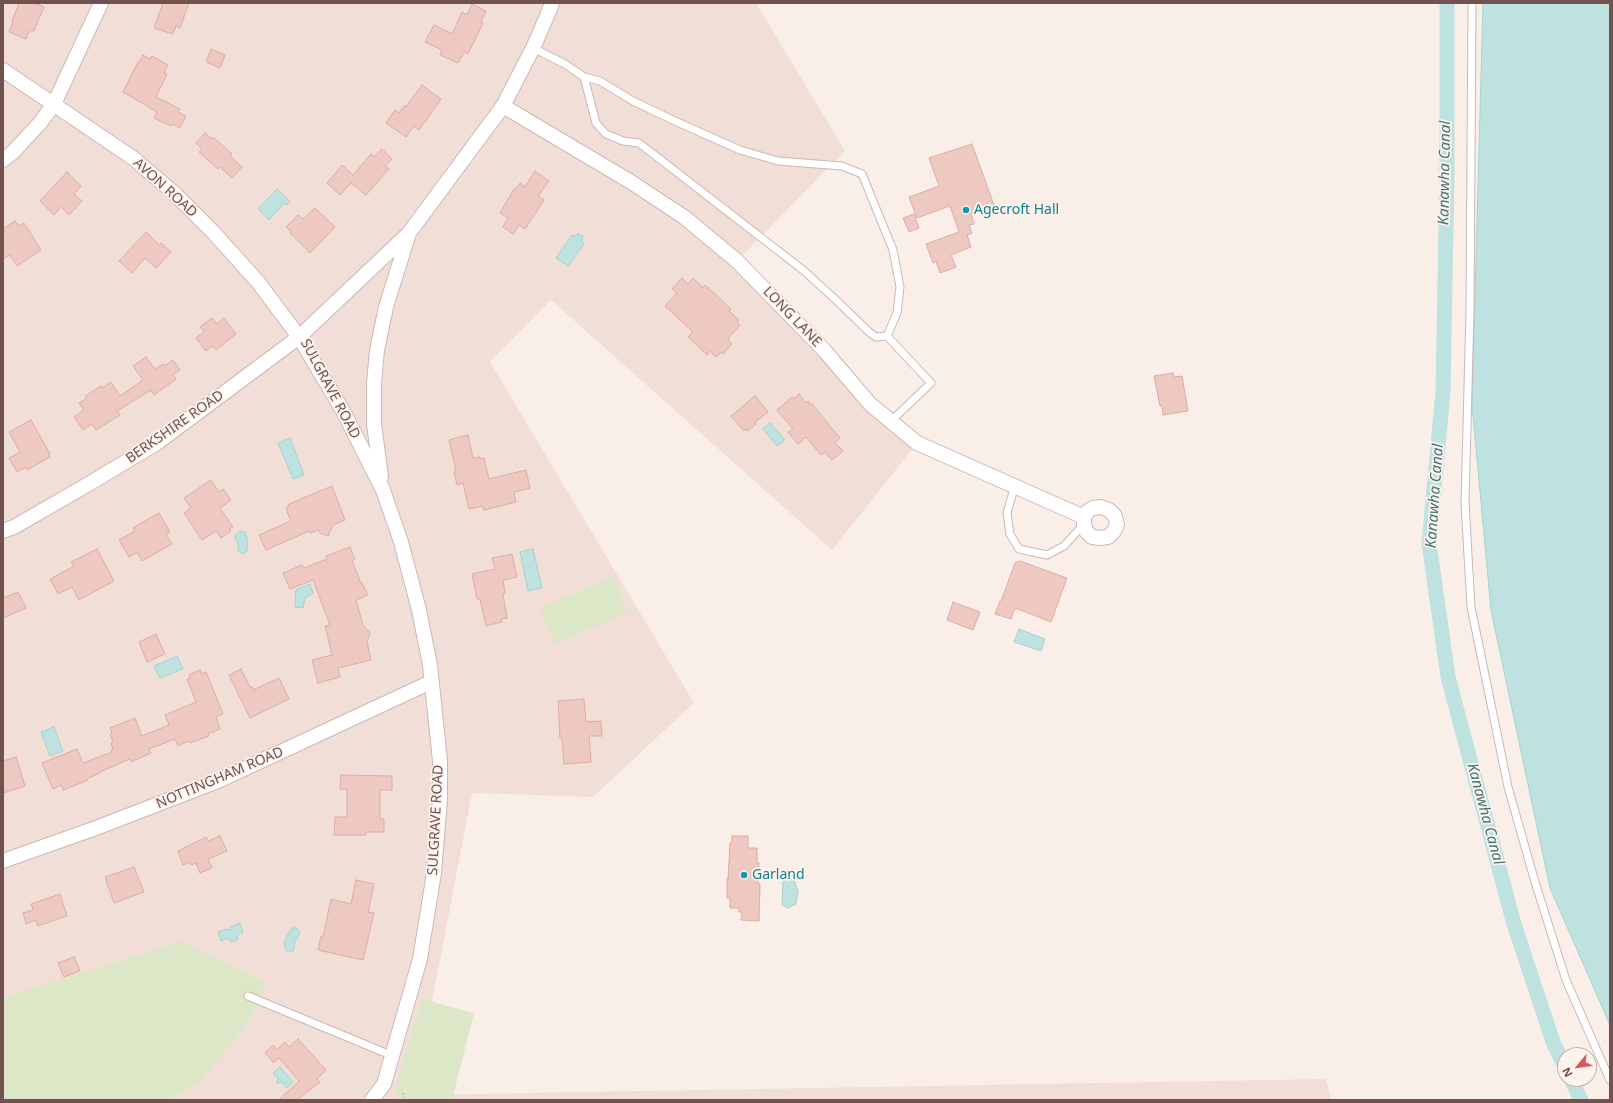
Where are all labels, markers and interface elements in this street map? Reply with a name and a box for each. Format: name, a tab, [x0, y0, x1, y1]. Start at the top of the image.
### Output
water label: Kanawha Canal	[1435, 121, 1455, 225]
street label: AVON ROAD	[130, 155, 200, 221]
place label: Agecroft Hall	[974, 202, 1059, 218]
marker: Agecroft Hall	[961, 205, 971, 215]
street label: LONG LANE	[759, 283, 825, 351]
street label: SULGRAVE ROAD	[297, 336, 363, 442]
street label: BERKSHIRE ROAD	[123, 387, 227, 467]
water label: Kanawha Canal	[1422, 443, 1448, 549]
street label: NOTTINGHAM ROAD	[154, 744, 286, 812]
water label: Kanawha Canal	[1463, 761, 1507, 867]
street label: SULGRAVE ROAD	[425, 764, 447, 876]
place label: Garland	[752, 867, 805, 883]
marker: Garland	[739, 870, 749, 880]
north arrow	[1557, 1047, 1597, 1087]
text: N	[1558, 1065, 1576, 1080]

